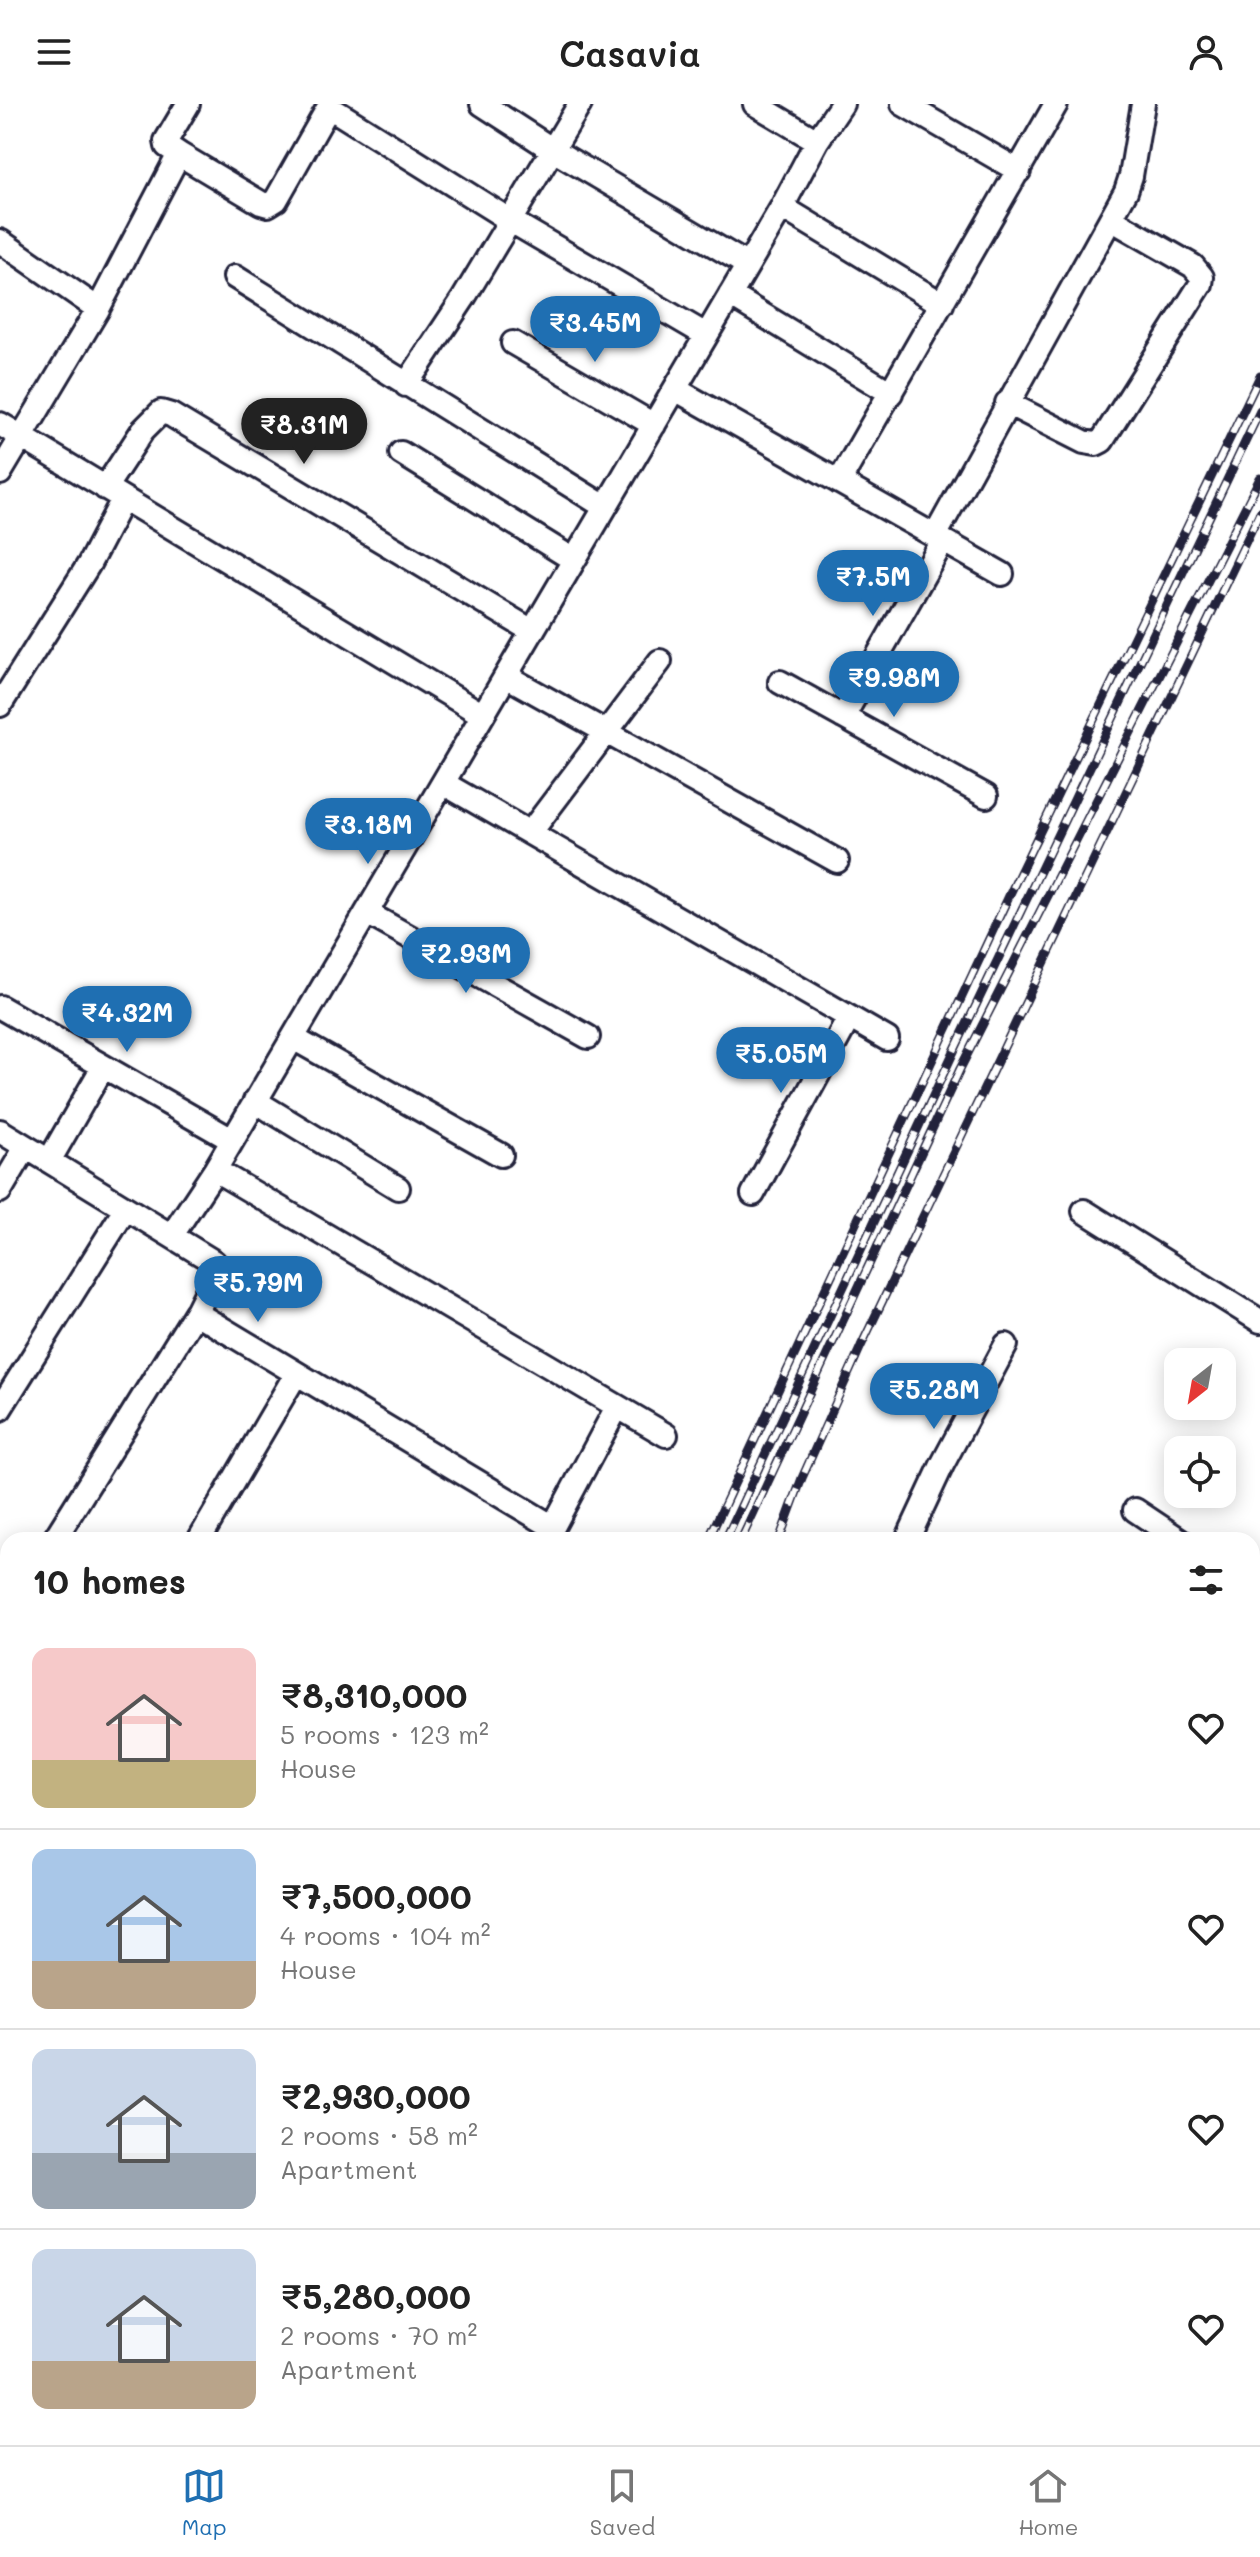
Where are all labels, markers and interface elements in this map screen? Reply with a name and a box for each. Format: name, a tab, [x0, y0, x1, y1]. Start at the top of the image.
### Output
text: Casavia	[559, 29, 701, 76]
icon: menu	[32, 30, 76, 74]
icon: person	[1184, 30, 1228, 74]
pin: ₹3.45M	[530, 296, 660, 364]
text: ₹3.45M	[548, 305, 642, 339]
pin: ₹8.31M	[239, 398, 369, 466]
text: ₹8.31M	[259, 407, 349, 441]
pin: ₹7.5M	[817, 550, 929, 618]
text: ₹7.5M	[835, 559, 911, 593]
pin: ₹9.98M	[829, 651, 959, 719]
text: ₹9.98M	[847, 660, 941, 694]
pin: ₹3.18M	[303, 798, 433, 866]
text: ₹3.18M	[323, 807, 413, 841]
pin: ₹2.93M	[401, 927, 531, 995]
text: ₹2.93M	[420, 936, 512, 970]
pin: ₹4.32M	[62, 986, 192, 1054]
text: ₹4.32M	[81, 995, 173, 1029]
pin: ₹5.05M	[716, 1027, 846, 1095]
text: ₹5.05M	[734, 1036, 828, 1070]
pin: ₹5.79M	[193, 1256, 323, 1324]
text: ₹5.79M	[212, 1265, 304, 1299]
north arrow	[1164, 1348, 1236, 1420]
map controls	[1164, 1348, 1236, 1508]
pin: ₹5.28M	[869, 1363, 999, 1431]
text: ₹5.28M	[888, 1372, 980, 1406]
button: locate	[1164, 1436, 1236, 1508]
text: 10 homes	[32, 1558, 186, 1603]
icon: filters	[1184, 1558, 1228, 1602]
text: ₹8,310,000	[280, 1672, 467, 1717]
icon: home	[96, 1680, 192, 1776]
icon: heart	[1184, 1706, 1228, 1750]
text: 5 rooms · 123 m²	[280, 1717, 489, 1751]
text: House	[280, 1751, 357, 1785]
text: ₹7,500,000	[280, 1873, 472, 1918]
icon: home	[96, 1881, 192, 1977]
icon: heart	[1184, 1907, 1228, 1951]
text: 4 rooms · 104 m²	[280, 1918, 491, 1952]
text: House	[280, 1952, 357, 1986]
text: ₹2,930,000	[280, 2073, 471, 2118]
icon: home	[96, 2081, 192, 2177]
icon: heart	[1184, 2107, 1228, 2151]
text: 2 rooms · 58 m²	[280, 2118, 478, 2152]
text: Apartment	[280, 2152, 417, 2186]
text: ₹5,280,000	[280, 2273, 471, 2318]
icon: home	[96, 2281, 192, 2377]
icon: heart	[1184, 2307, 1228, 2351]
text: 2 rooms · 70 m²	[280, 2318, 477, 2352]
text: Apartment	[280, 2352, 417, 2386]
tab: Map	[182, 2464, 226, 2541]
tab: Saved	[590, 2464, 655, 2541]
tab: Home	[1018, 2464, 1078, 2541]

